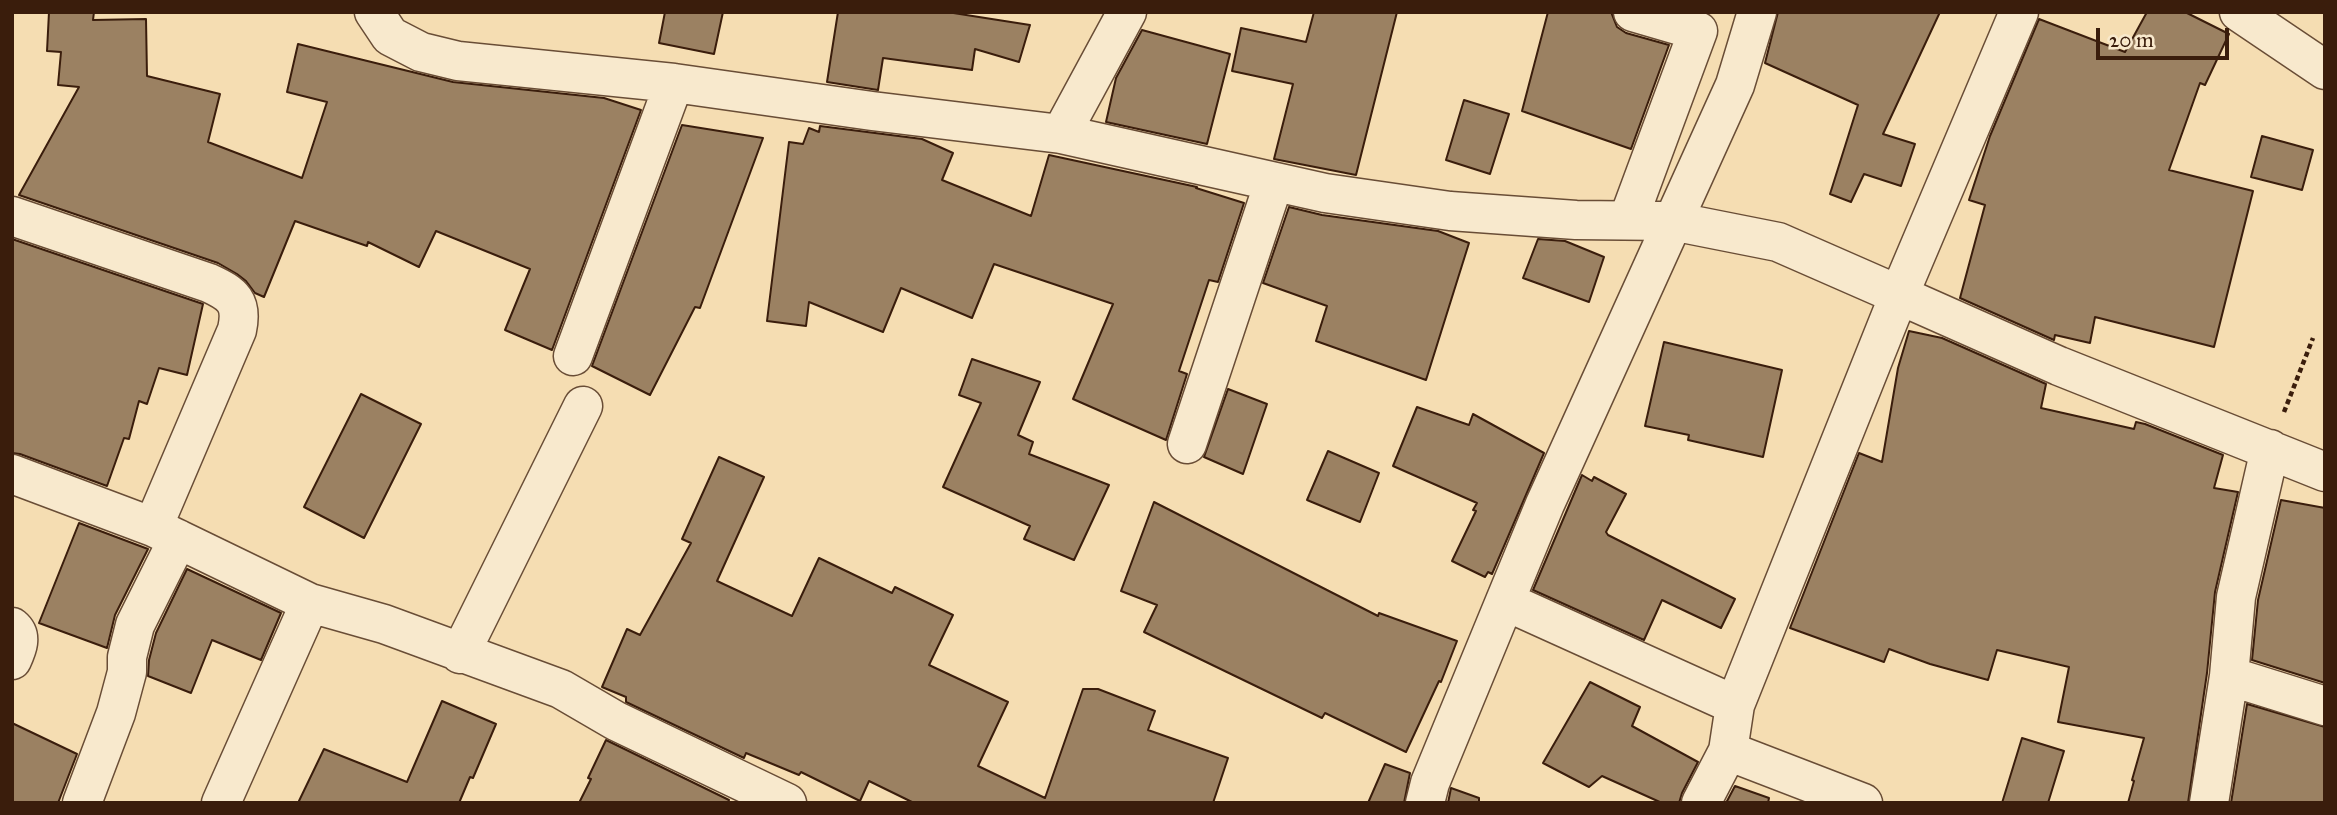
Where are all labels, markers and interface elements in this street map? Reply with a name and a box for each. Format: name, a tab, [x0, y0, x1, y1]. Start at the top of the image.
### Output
scale bar	[2099, 14, 2232, 58]
text: 20 m	[2109, 27, 2154, 53]

